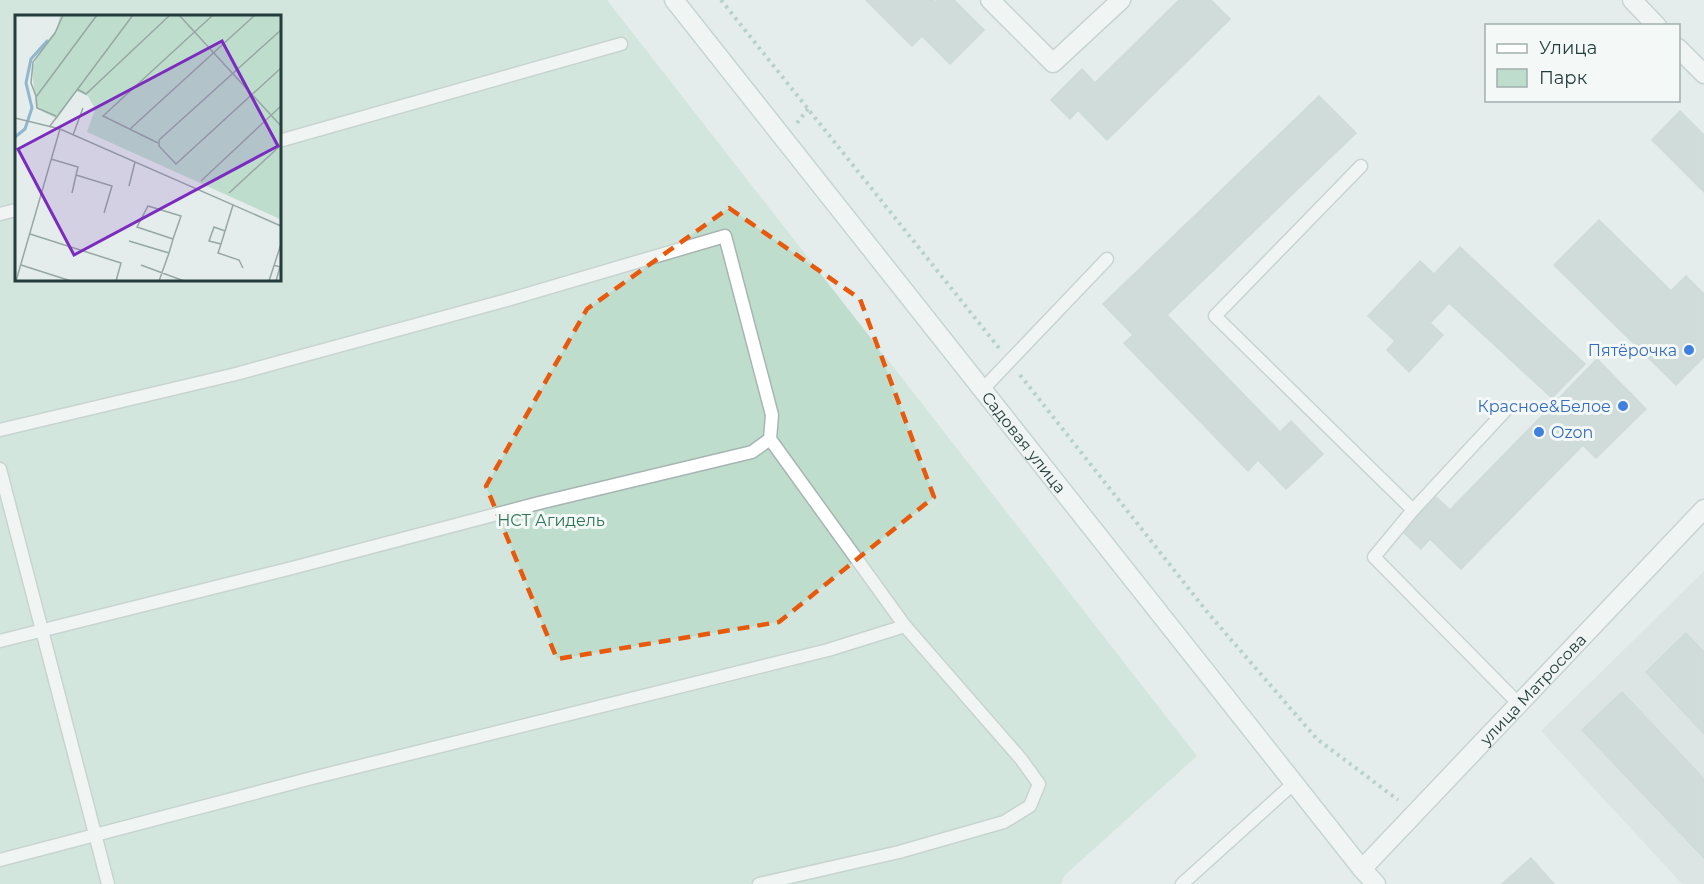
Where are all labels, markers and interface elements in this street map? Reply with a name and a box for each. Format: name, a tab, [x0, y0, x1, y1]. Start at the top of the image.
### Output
inset map	[15, 15, 280, 280]
legend	[1485, 24, 1680, 102]
text: Улица	[1539, 37, 1597, 59]
text: Парк	[1539, 67, 1588, 89]
place label: Пятёрочка	[1588, 341, 1677, 360]
marker: Пятёрочка	[1682, 343, 1696, 357]
street label: Садовая улица	[978, 388, 1070, 497]
place label: Красное&Белое	[1478, 397, 1611, 416]
marker: Красное&Белое	[1616, 399, 1630, 413]
place label: Ozon	[1551, 423, 1593, 442]
marker: Ozon	[1532, 425, 1546, 439]
park label: НСТ Агидель	[497, 511, 605, 530]
street label: улица Матросова	[1475, 630, 1590, 749]

